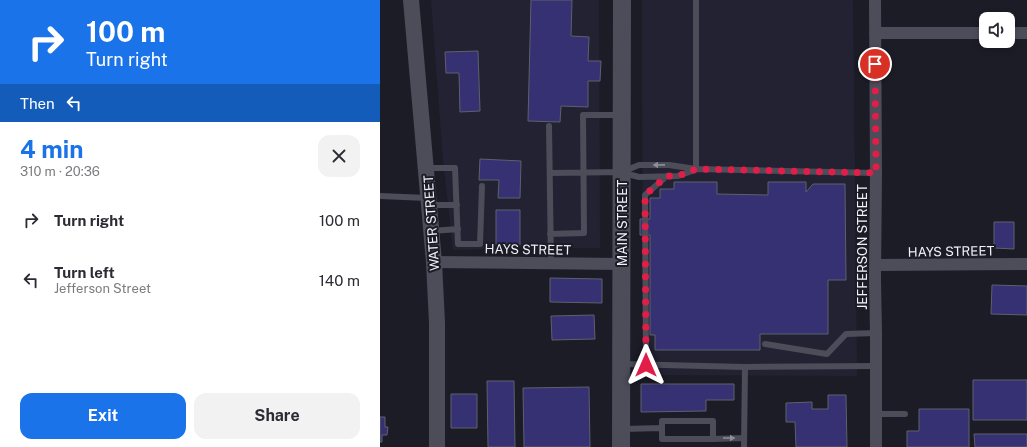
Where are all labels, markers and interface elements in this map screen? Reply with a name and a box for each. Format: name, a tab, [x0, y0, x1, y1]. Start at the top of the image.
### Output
map controls	[979, 12, 1015, 48]
button: sound	[979, 12, 1015, 48]
text: 100 m	[86, 15, 165, 48]
icon: right	[20, 16, 72, 68]
pin	[858, 47, 892, 81]
text: Turn right	[86, 49, 168, 70]
icon: arrive	[864, 53, 886, 75]
icon: left	[63, 92, 85, 114]
text: Then	[20, 95, 55, 112]
text: 4 min	[20, 135, 83, 163]
button: close	[318, 135, 360, 177]
one-way arrow	[652, 162, 665, 168]
text: 310 m · 20:36	[20, 164, 100, 179]
street label: WATER STREET	[421, 174, 442, 271]
street label: MAIN STREET	[615, 179, 630, 266]
street label: JEFFERSON STREET	[855, 184, 870, 310]
icon: right	[20, 209, 42, 231]
text: Turn right	[54, 212, 124, 229]
text: 100 m	[319, 212, 360, 229]
street label: HAYS STREET	[485, 241, 572, 258]
street label: HAYS STREET	[908, 243, 995, 260]
text: Turn left	[54, 264, 115, 281]
icon: left	[20, 269, 42, 291]
text: 140 m	[319, 272, 360, 289]
text: Jefferson Street	[54, 281, 151, 296]
position arrow	[625, 344, 667, 386]
button: Exit	[20, 393, 186, 439]
button: Share	[194, 393, 360, 439]
one-way arrow	[723, 435, 736, 441]

